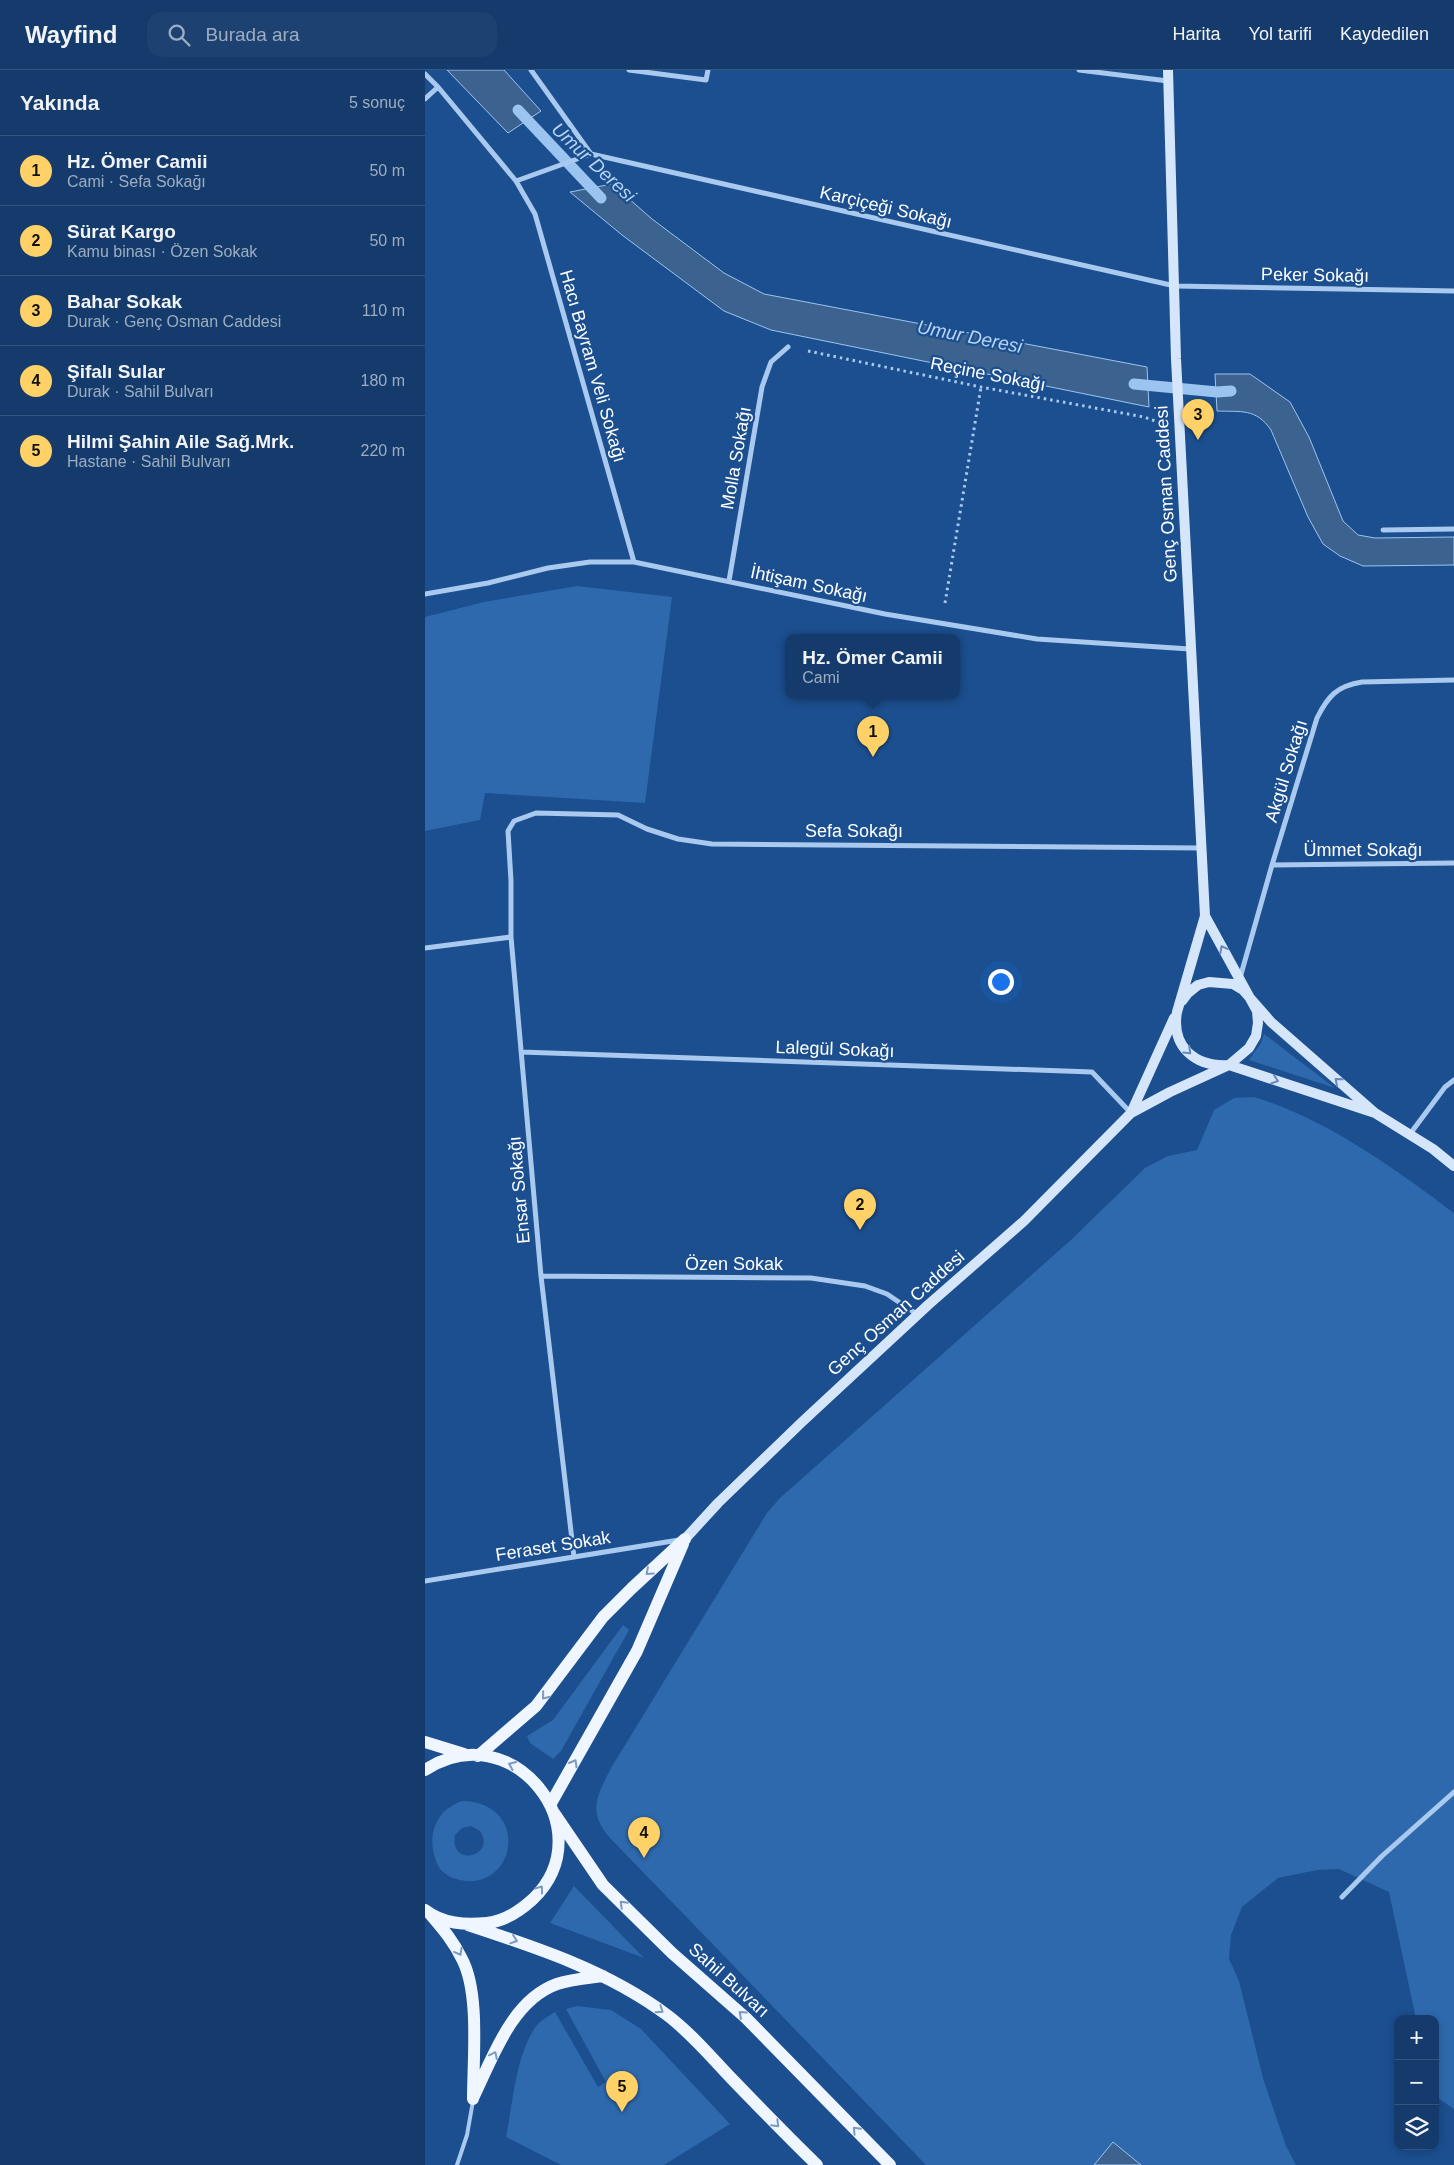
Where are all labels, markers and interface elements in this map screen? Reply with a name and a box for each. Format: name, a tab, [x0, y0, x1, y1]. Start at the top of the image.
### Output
search box	[147, 12, 497, 57]
text: Wayfind	[25, 21, 117, 48]
icon: search	[165, 21, 193, 49]
text: Burada ara	[205, 24, 299, 45]
text: Harita	[1173, 24, 1221, 44]
text: Yol tarifi	[1249, 24, 1312, 44]
text: Kaydedilen	[1340, 24, 1429, 44]
text: Yakında	[20, 91, 99, 114]
text: 5 sonuç	[349, 94, 405, 111]
water label: Umur Deresi	[548, 118, 640, 207]
text: Hz. Ömer Camii	[67, 151, 207, 172]
text: 1	[32, 162, 40, 179]
text: 50 m	[369, 162, 405, 179]
text: Cami · Sefa Sokağı	[67, 173, 206, 190]
street label: Karçiçeği Sokağı	[818, 182, 954, 232]
text: Sürat Kargo	[67, 221, 176, 242]
text: 2	[32, 232, 40, 249]
text: 50 m	[369, 232, 405, 249]
text: Kamu binası · Özen Sokak	[67, 243, 257, 260]
street label: Peker Sokağı	[1261, 264, 1369, 286]
street label: Hacı Bayram Veli Sokağı	[556, 268, 630, 464]
text: Bahar Sokak	[67, 291, 182, 312]
text: 3	[32, 302, 40, 319]
text: 110 m	[362, 302, 405, 319]
text: Durak · Genç Osman Caddesi	[67, 313, 281, 330]
water label: Umur Deresi	[916, 316, 1025, 357]
street label: Reçine Sokağı	[929, 353, 1047, 395]
text: Şifalı Sular	[67, 361, 165, 382]
text: 4	[32, 372, 40, 389]
text: 180 m	[361, 372, 405, 389]
text: Durak · Sahil Bulvarı	[67, 383, 214, 400]
pin: 3	[1182, 399, 1214, 440]
street label: Molla Sokağı	[717, 405, 755, 511]
street label: Genç Osman Caddesi	[1151, 405, 1181, 583]
text: Hilmi Şahin Aile Sağ.Mrk.	[67, 431, 294, 452]
text: 5	[32, 442, 40, 459]
text: 220 m	[361, 442, 405, 459]
text: Hastane · Sahil Bulvarı	[67, 453, 231, 470]
street label: İhtişam Sokağı	[749, 562, 869, 606]
popup	[785, 634, 960, 699]
text: Hz. Ömer Camii	[802, 647, 943, 668]
text: Cami	[802, 669, 840, 686]
pin: 1	[857, 716, 889, 757]
street label: Akgül Sokağı	[1261, 717, 1311, 825]
street label: Sefa Sokağı	[805, 821, 903, 841]
street label: Ümmet Sokağı	[1303, 840, 1423, 860]
one-way arrow	[1220, 945, 1230, 954]
your location	[988, 969, 1014, 995]
street label: Lalegül Sokağı	[775, 1037, 895, 1061]
one-way arrow	[1183, 1045, 1192, 1054]
one-way arrow	[1270, 1074, 1279, 1084]
one-way arrow	[1335, 1078, 1344, 1087]
street label: Ensar Sokağı	[504, 1135, 534, 1245]
pin: 2	[844, 1189, 876, 1230]
street label: Genç Osman Caddesi	[824, 1246, 968, 1380]
street label: Özen Sokak	[685, 1254, 784, 1274]
street label: Feraset Sokak	[494, 1527, 613, 1565]
one-way arrow	[646, 1566, 655, 1575]
one-way arrow	[542, 1690, 550, 1699]
one-way arrow	[568, 1759, 578, 1768]
one-way arrow	[508, 1760, 517, 1771]
pin: 4	[628, 1817, 660, 1858]
one-way arrow	[534, 1885, 543, 1895]
one-way arrow	[619, 1901, 628, 1910]
one-way arrow	[510, 1934, 518, 1944]
street label: Sahil Bulvarı	[685, 1939, 773, 2021]
one-way arrow	[452, 1947, 462, 1956]
one-way arrow	[655, 2004, 664, 2013]
one-way arrow	[738, 2011, 747, 2020]
map controls	[1394, 2015, 1439, 2150]
button: +	[1394, 2015, 1439, 2060]
one-way arrow	[488, 2051, 499, 2060]
button: −	[1394, 2060, 1439, 2105]
pin: 5	[606, 2071, 638, 2112]
button: layers	[1394, 2105, 1439, 2150]
one-way arrow	[770, 2118, 779, 2127]
one-way arrow	[853, 2127, 862, 2136]

